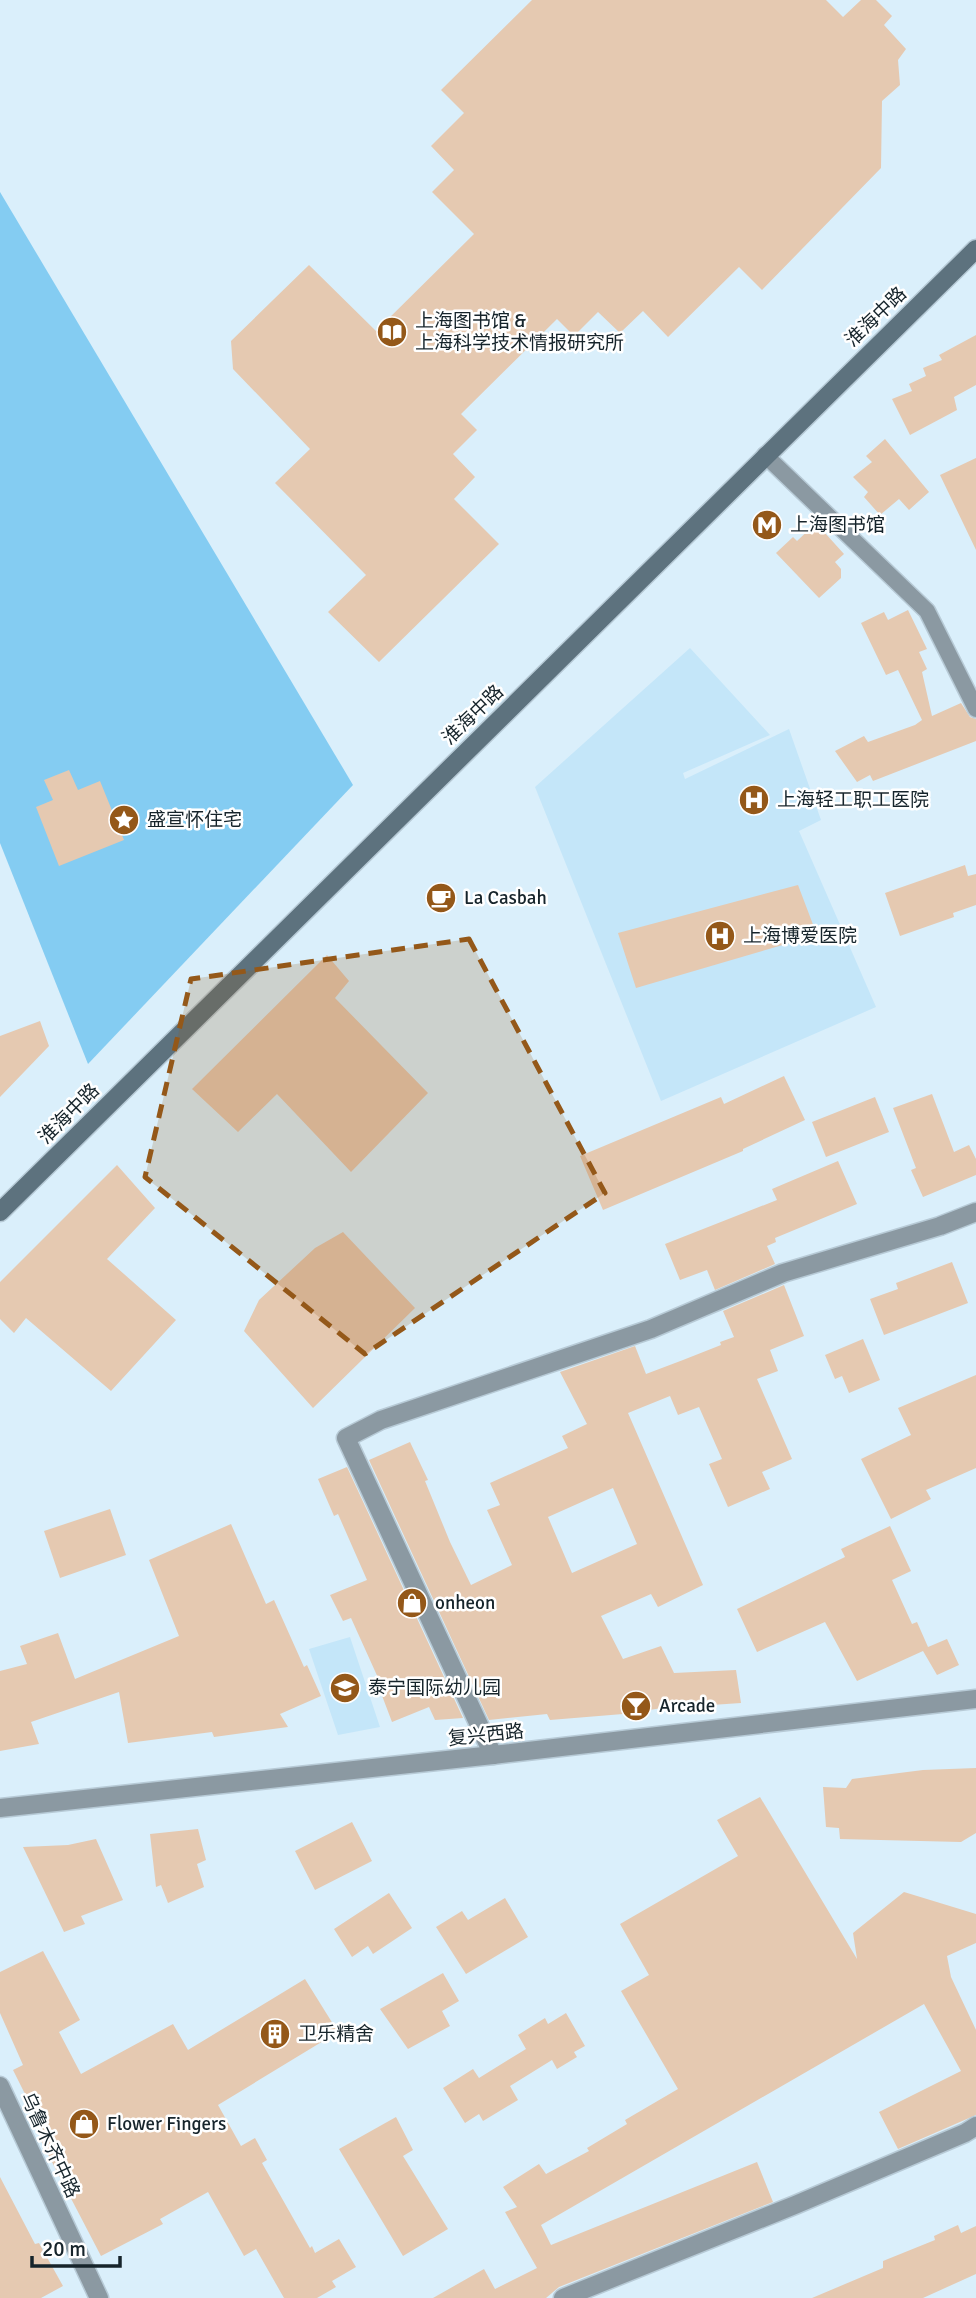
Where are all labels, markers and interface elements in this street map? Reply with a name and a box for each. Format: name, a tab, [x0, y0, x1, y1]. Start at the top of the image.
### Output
street label: 淮海中路	[840, 282, 912, 352]
place label: 上海图书馆 & 上海科学技术情报研究所	[415, 309, 624, 355]
library icon: 上海图书馆 & 上海科学技术情报研究所	[375, 315, 409, 349]
metro station icon: 上海图书馆	[750, 508, 784, 542]
place label: 上海图书馆	[790, 513, 885, 537]
street label: 淮海中路	[437, 680, 509, 750]
hospital icon: 上海轻工职工医院	[737, 783, 771, 817]
place label: 上海轻工职工医院	[777, 788, 929, 812]
place icon: 盛宣怀住宅	[107, 803, 141, 837]
place label: 盛宣怀住宅	[147, 808, 242, 832]
cafe icon: La Casbah	[424, 881, 458, 915]
place label: La Casbah	[464, 886, 547, 910]
hospital icon: 上海博爱医院	[703, 919, 737, 953]
place label: 上海博爱医院	[743, 924, 857, 948]
street label: 淮海中路	[34, 1079, 104, 1149]
shop icon: onheon	[395, 1586, 429, 1620]
place label: onheon	[435, 1591, 495, 1615]
school or university icon: 泰宁国际幼儿园	[328, 1671, 362, 1705]
place label: 泰宁国际幼儿园	[368, 1676, 501, 1700]
bar icon: Arcade	[619, 1689, 653, 1723]
place label: Arcade	[659, 1694, 715, 1718]
street label: 复兴西路	[447, 1719, 525, 1751]
building icon: 卫乐精舍	[258, 2017, 292, 2051]
place label: 卫乐精舍	[298, 2022, 374, 2046]
street label: 乌鲁木齐中路	[15, 2088, 85, 2202]
shop icon: Flower Fingers	[67, 2107, 101, 2141]
place label: Flower Fingers	[107, 2112, 226, 2136]
scale bar	[32, 2224, 119, 2268]
text: 20 m	[42, 2236, 86, 2262]

